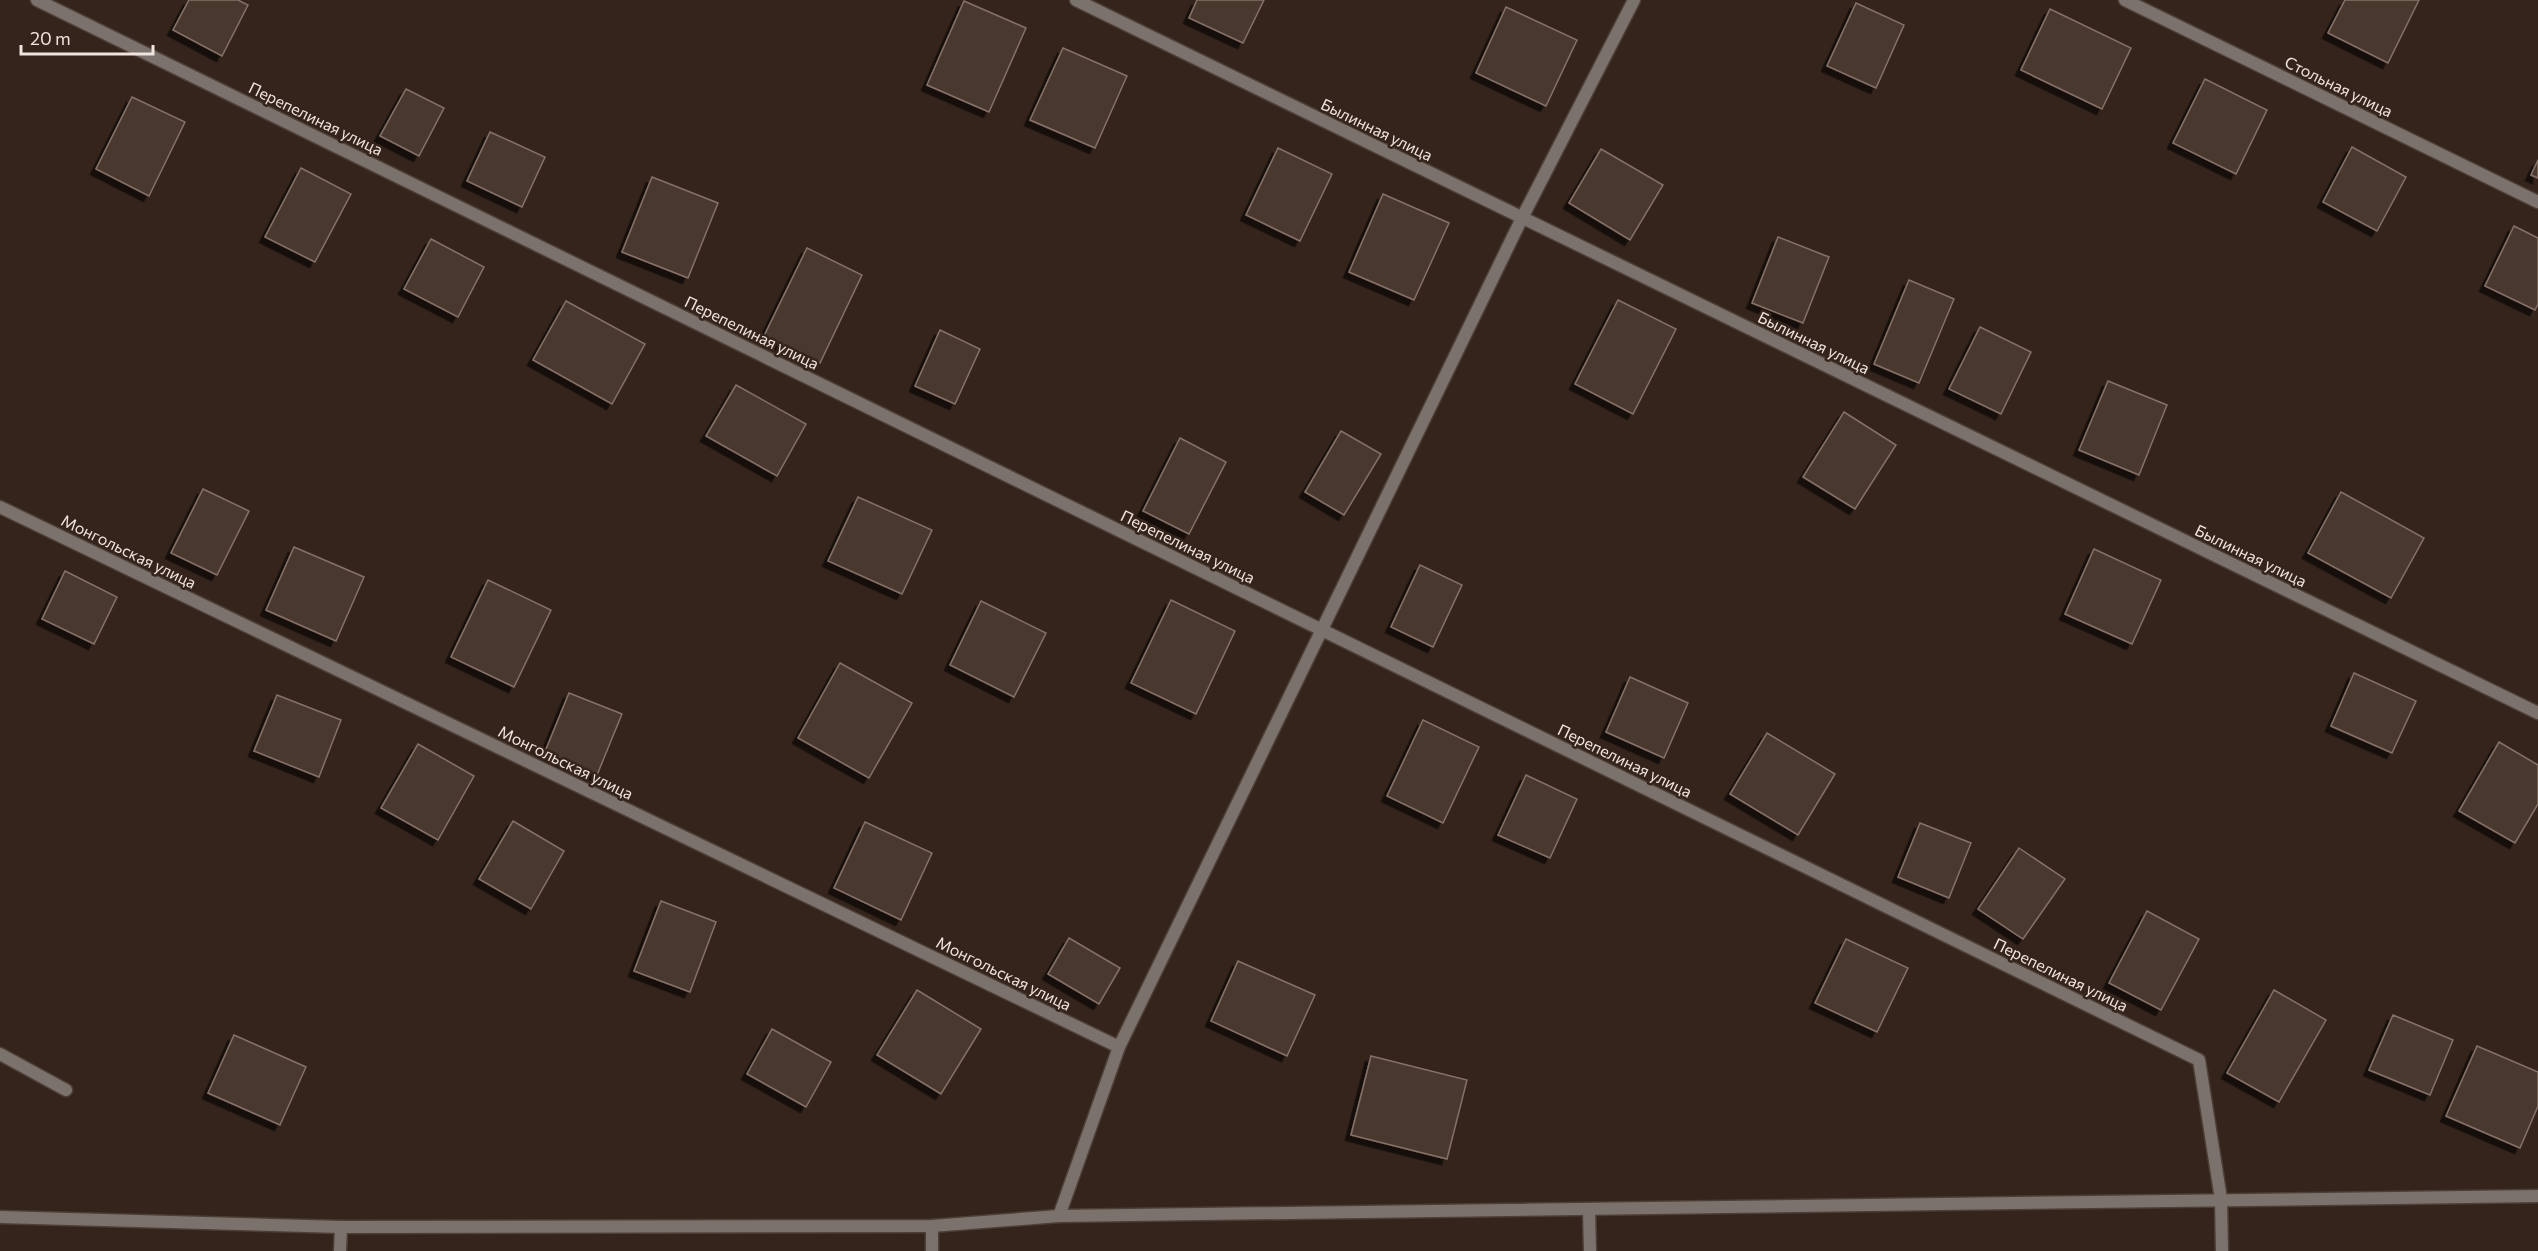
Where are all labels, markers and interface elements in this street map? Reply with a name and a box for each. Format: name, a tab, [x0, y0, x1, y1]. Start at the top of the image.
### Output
scale bar	[21, 18, 153, 56]
text: 20 m	[30, 27, 71, 49]
street label: Стольная улица	[2282, 52, 2396, 120]
street label: Перепелиная улица	[246, 77, 386, 159]
street label: Былинная улица	[1318, 94, 1436, 164]
street label: Перепелиная улица	[682, 291, 822, 373]
street label: Былинная улица	[1755, 307, 1873, 377]
street label: Перепелиная улица	[1118, 505, 1258, 587]
street label: Монгольская улица	[58, 510, 200, 592]
street label: Былинная улица	[2192, 520, 2310, 590]
street label: Перепелиная улица	[1555, 719, 1695, 801]
street label: Монгольская улица	[495, 721, 637, 803]
street label: Монгольская улица	[933, 932, 1075, 1014]
street label: Перепелиная улица	[1991, 933, 2131, 1015]

